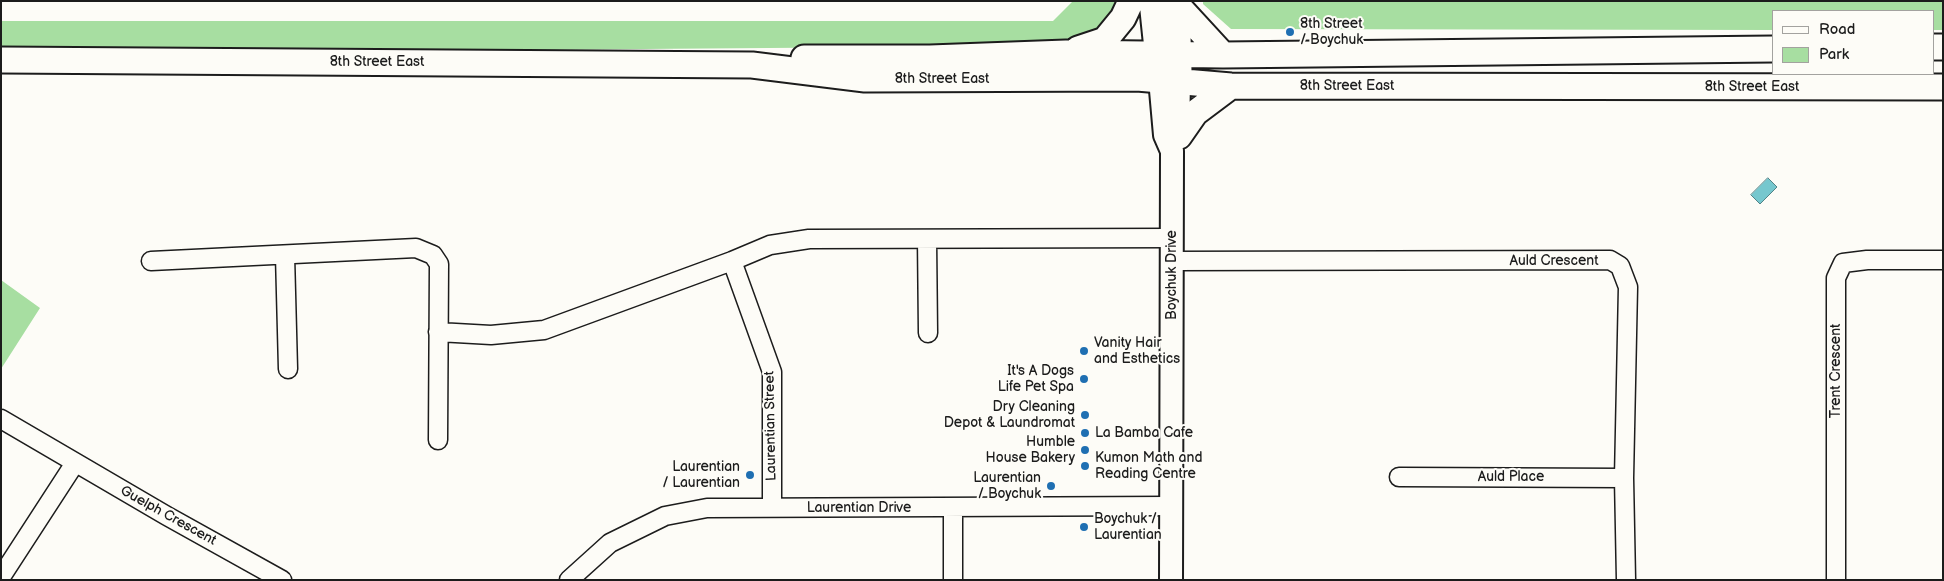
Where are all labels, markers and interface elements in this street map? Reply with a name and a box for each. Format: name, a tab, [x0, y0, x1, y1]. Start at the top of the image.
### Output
legend	[1772, 10, 1934, 75]
place label: 8th Street / Boychuk	[1300, 16, 1363, 48]
text: Road	[1819, 20, 1855, 39]
marker: 8th Street / Boychuk	[1284, 26, 1296, 38]
text: Park	[1819, 45, 1849, 64]
street label: 8th Street East	[330, 54, 424, 70]
street label: 8th Street East	[895, 71, 989, 87]
street label: 8th Street East	[1300, 78, 1394, 94]
street label: 8th Street East	[1705, 79, 1799, 95]
street label: Boychuk Drive	[1164, 230, 1180, 320]
street label: Auld Crescent	[1510, 253, 1598, 269]
street label: Trent Crescent	[1828, 324, 1844, 418]
place label: Vanity Hair and Esthetics	[1094, 335, 1180, 368]
marker: Vanity Hair and Esthetics	[1078, 345, 1090, 357]
place label: It's A Dogs Life Pet Spa	[998, 363, 1074, 396]
street label: Laurentian Street	[762, 371, 780, 481]
marker: It's A Dogs Life Pet Spa	[1078, 373, 1090, 385]
place label: Dry Cleaning Depot & Laundromat	[944, 399, 1075, 432]
marker: Dry Cleaning Depot & Laundromat	[1079, 409, 1091, 421]
place label: La Bamba Cafe	[1095, 425, 1193, 441]
marker: La Bamba Cafe	[1079, 427, 1091, 439]
place label: Humble House Bakery	[986, 434, 1075, 467]
marker: Humble House Bakery	[1079, 444, 1091, 456]
place label: Kumon Math and Reading Centre	[1095, 450, 1202, 482]
place label: Laurentian / Laurentian	[662, 459, 740, 492]
marker: Kumon Math and Reading Centre	[1079, 460, 1091, 472]
marker: Laurentian / Laurentian	[744, 469, 756, 481]
street label: Auld Place	[1478, 469, 1544, 485]
place label: Laurentian / Boychuk	[973, 470, 1041, 502]
marker: Laurentian / Boychuk	[1045, 480, 1057, 492]
street label: Guelph Crescent	[117, 483, 219, 549]
street label: Laurentian Drive	[807, 500, 911, 516]
place label: Boychuk / Laurentian	[1094, 511, 1162, 544]
marker: Boychuk / Laurentian	[1078, 521, 1090, 533]

